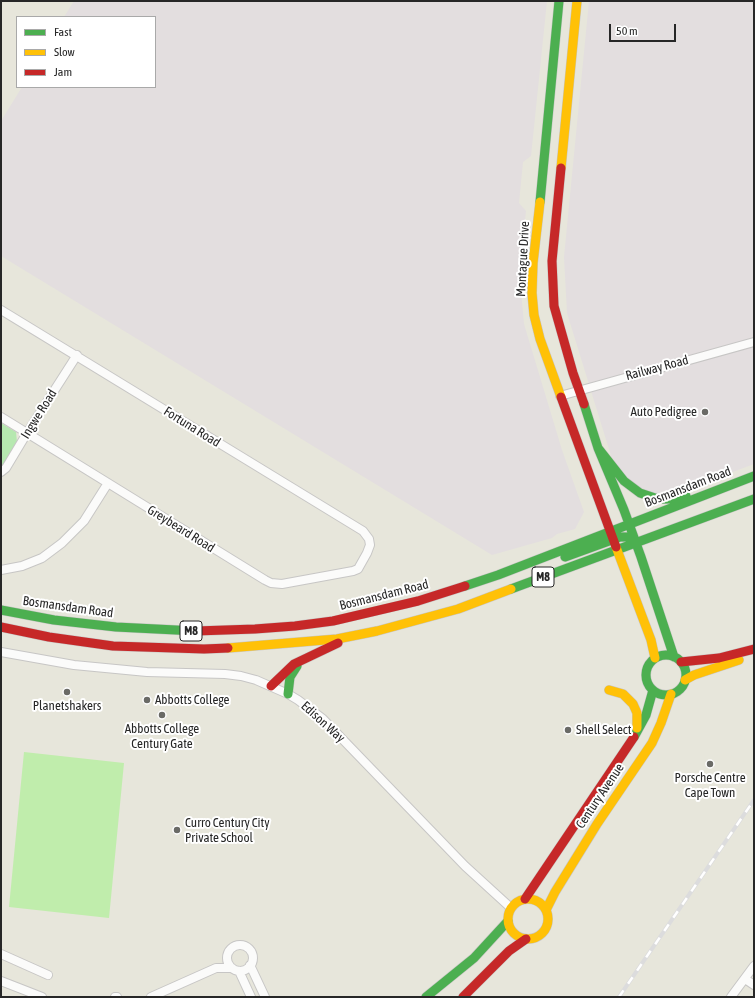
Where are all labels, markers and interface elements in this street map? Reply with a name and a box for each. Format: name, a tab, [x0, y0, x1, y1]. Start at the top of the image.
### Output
legend	[16, 16, 156, 88]
scale bar	[611, 16, 678, 42]
text: 50 m	[616, 24, 638, 38]
text: Fast	[54, 25, 72, 39]
text: Slow	[54, 45, 75, 59]
text: Jam	[54, 65, 72, 79]
street label: Montague Drive	[513, 221, 533, 297]
street label: Railway Road	[624, 352, 690, 384]
street label: Ingwe Road	[18, 386, 60, 442]
street label: Fortuna Road	[161, 403, 223, 451]
place label: Auto Pedigree	[630, 404, 697, 420]
marker: Auto Pedigree	[700, 407, 710, 417]
street label: Bosmansdam Road	[643, 463, 733, 511]
street label: Greybeard Road	[144, 502, 218, 556]
road number: M8	[532, 567, 554, 587]
street label: Bosmansdam Road	[338, 576, 430, 614]
street label: Bosmansdam Road	[22, 593, 114, 621]
road number: M8	[180, 621, 202, 641]
marker: Planetshakers	[62, 687, 72, 697]
place label: Abbotts College	[155, 692, 230, 708]
marker: Abbotts College	[142, 695, 152, 705]
place label: Planetshakers	[33, 698, 101, 714]
street label: Edison Way	[298, 698, 348, 746]
marker: Abbotts College Century Gate	[157, 710, 167, 720]
place label: Abbotts College Century Gate	[125, 721, 199, 752]
place label: Shell Select	[576, 722, 631, 738]
marker: Shell Select	[563, 725, 573, 735]
marker: Porsche Centre Cape Town	[705, 759, 715, 769]
street label: Century Avenue	[573, 761, 627, 831]
place label: Porsche Centre Cape Town	[674, 770, 746, 801]
place label: Curro Century City Private School	[185, 815, 270, 846]
marker: Curro Century City Private School	[172, 825, 182, 835]

